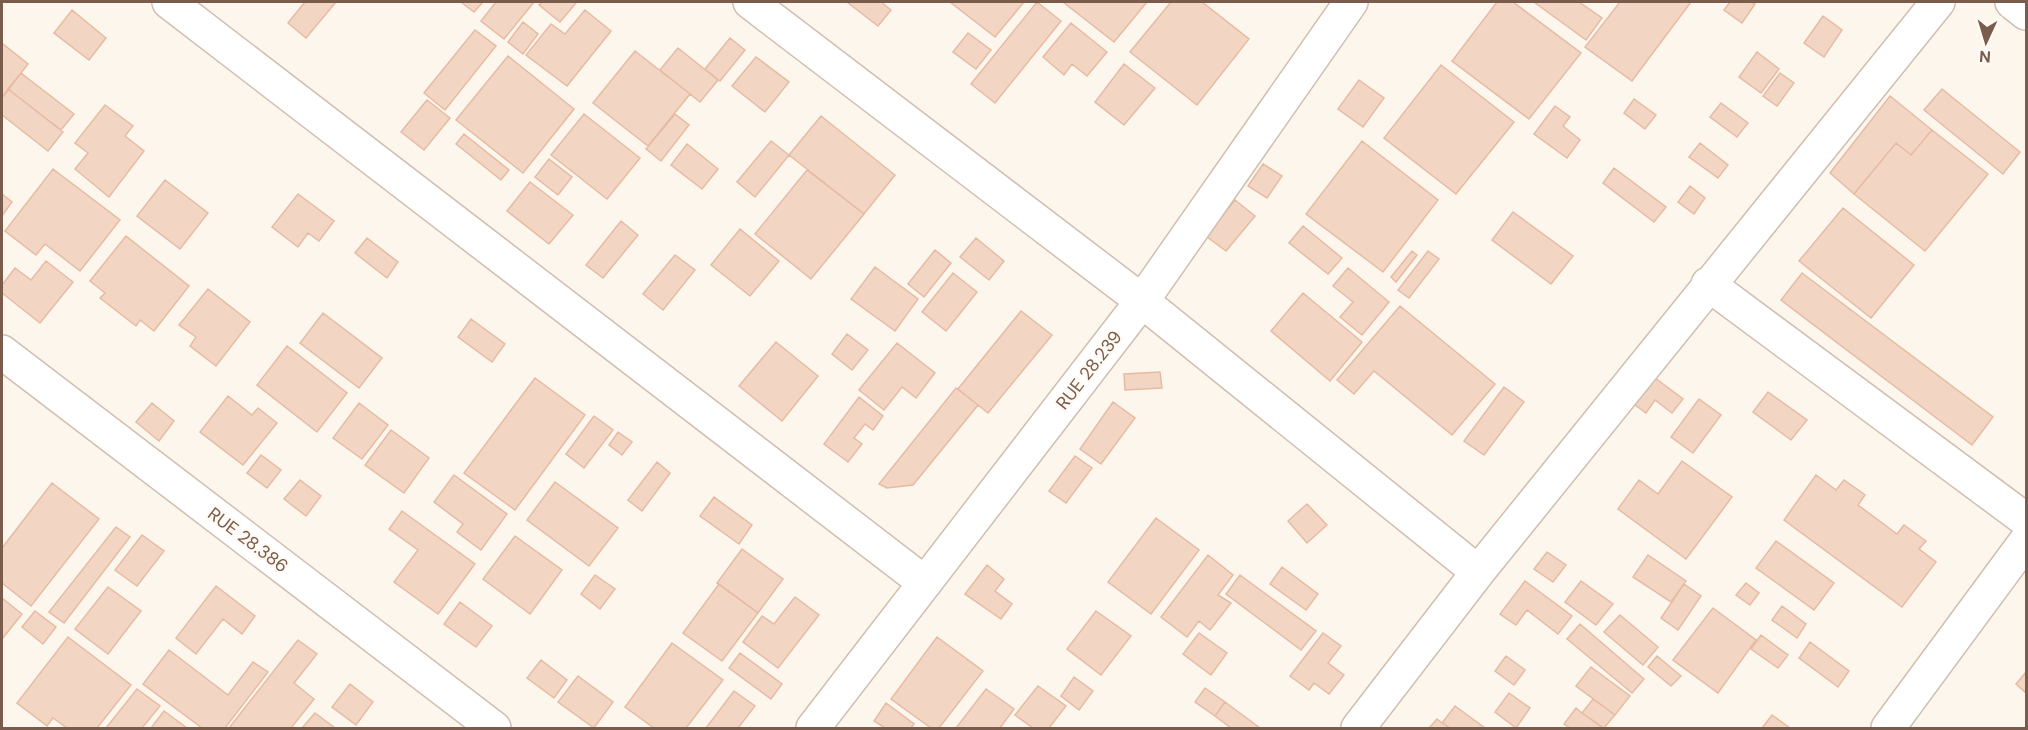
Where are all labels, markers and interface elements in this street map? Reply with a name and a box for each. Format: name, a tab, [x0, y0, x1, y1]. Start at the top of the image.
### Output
north arrow	[1956, 12, 2016, 72]
text: N	[1978, 46, 1992, 67]
street label: RUE 28.239	[1051, 326, 1127, 414]
street label: RUE 28.386	[203, 502, 293, 578]

